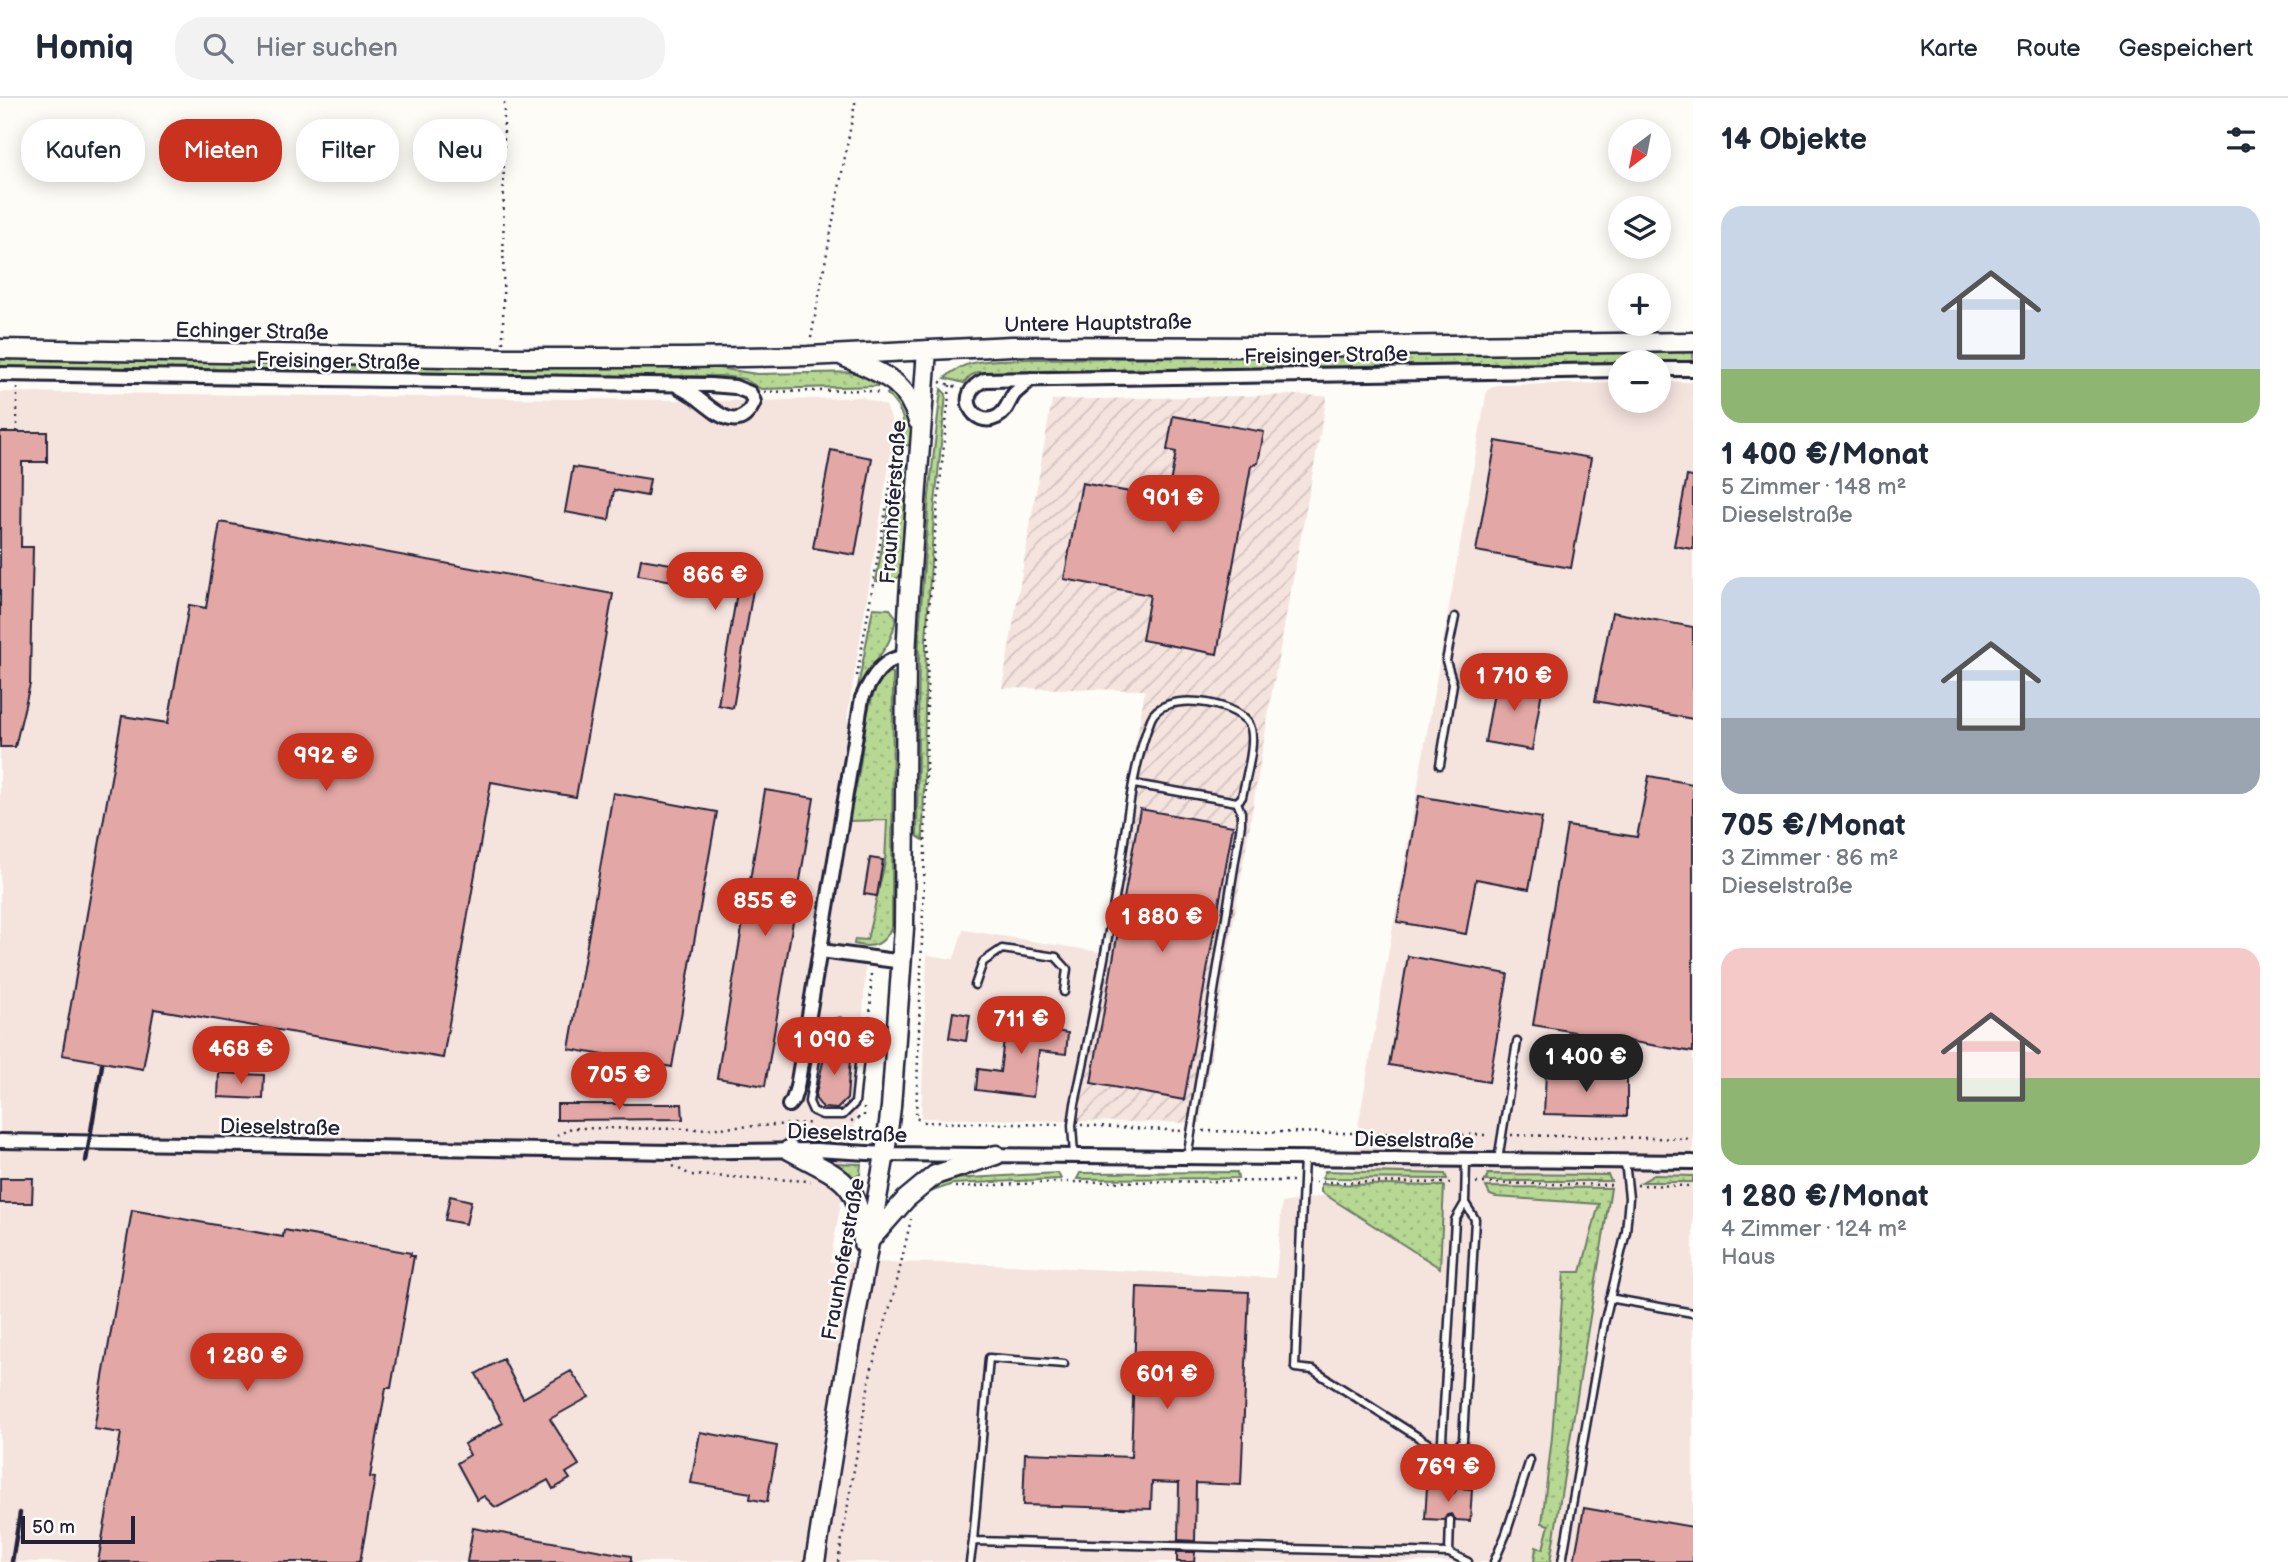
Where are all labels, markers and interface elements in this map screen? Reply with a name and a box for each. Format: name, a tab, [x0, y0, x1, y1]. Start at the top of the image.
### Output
search box	[175, 17, 665, 80]
text: Homiq	[35, 28, 133, 68]
icon: search	[199, 29, 237, 67]
text: Hier suchen	[255, 33, 398, 64]
text: Karte	[1919, 34, 1978, 63]
text: Route	[2016, 34, 2081, 63]
text: Gespeichert	[2119, 34, 2253, 63]
chip: Kaufen	[21, 119, 145, 182]
chip: Mieten	[159, 119, 282, 182]
chip: Filter	[296, 119, 399, 182]
chip: Neu	[413, 119, 507, 182]
north arrow	[1608, 119, 1671, 182]
map controls	[1608, 119, 1671, 413]
icon: filters	[2222, 121, 2260, 159]
text: 14 Objekte	[1721, 122, 1867, 158]
button: layers	[1608, 196, 1671, 259]
icon: home	[1928, 252, 2054, 378]
button: +	[1608, 273, 1671, 336]
street label: Untere Hauptstraße	[1004, 309, 1192, 338]
street label: Echinger Straße	[175, 318, 329, 345]
street label: Freisinger Straße	[1244, 342, 1408, 369]
street label: Freisinger Straße	[256, 348, 420, 375]
button: −	[1608, 350, 1671, 413]
street label: Fraunhoferstraße	[875, 419, 912, 585]
text: 1 400 €/Monat	[1721, 437, 1929, 473]
text: 5 Zimmer · 148 m²	[1721, 473, 1906, 501]
pin: 901 €	[1124, 476, 1222, 535]
text: 901 €	[1142, 484, 1204, 512]
text: Dieselstraße	[1721, 501, 1853, 529]
pin: 866 €	[666, 552, 764, 612]
text: 866 €	[682, 561, 748, 589]
icon: home	[1928, 623, 2054, 749]
pin: 1 710 €	[1449, 654, 1579, 713]
text: 1 710 €	[1476, 662, 1552, 690]
pin: 992 €	[277, 734, 375, 793]
text: 992 €	[294, 742, 358, 770]
text: 705 €/Monat	[1721, 808, 1906, 844]
text: 3 Zimmer · 86 m²	[1721, 844, 1898, 872]
text: Dieselstraße	[1721, 872, 1853, 900]
pin: 855 €	[716, 878, 814, 938]
text: 855 €	[733, 887, 797, 915]
pin: 1 880 €	[1097, 894, 1227, 954]
text: 1 880 €	[1121, 903, 1203, 931]
icon: home	[1928, 994, 2054, 1120]
pin: 711 €	[972, 996, 1070, 1056]
text: 711 €	[993, 1005, 1049, 1033]
pin: 1 090 €	[769, 1018, 899, 1077]
pin: 468 €	[192, 1026, 290, 1086]
text: 1 090 €	[793, 1026, 875, 1054]
pin: 1 400 €	[1521, 1034, 1651, 1094]
text: 468 €	[209, 1035, 273, 1063]
text: 1 400 €	[1545, 1043, 1627, 1071]
pin: 705 €	[570, 1052, 668, 1112]
text: 705 €	[587, 1061, 651, 1089]
street label: Dieselstraße	[220, 1114, 340, 1141]
street label: Dieselstraße	[786, 1119, 908, 1148]
street label: Dieselstraße	[1354, 1127, 1474, 1154]
street label: Fraunhoferstraße	[817, 1176, 870, 1342]
text: 1 280 €/Monat	[1721, 1179, 1928, 1215]
text: 4 Zimmer · 124 m²	[1721, 1215, 1907, 1243]
text: Haus	[1721, 1243, 1775, 1271]
pin: 1 280 €	[182, 1334, 312, 1393]
text: 1 280 €	[206, 1342, 288, 1370]
pin: 601 €	[1118, 1352, 1216, 1411]
text: 601 €	[1136, 1360, 1198, 1388]
pin: 769 €	[1399, 1444, 1497, 1504]
text: 769 €	[1416, 1453, 1480, 1481]
scale bar	[21, 1513, 135, 1545]
text: 50 m	[32, 1516, 75, 1539]

